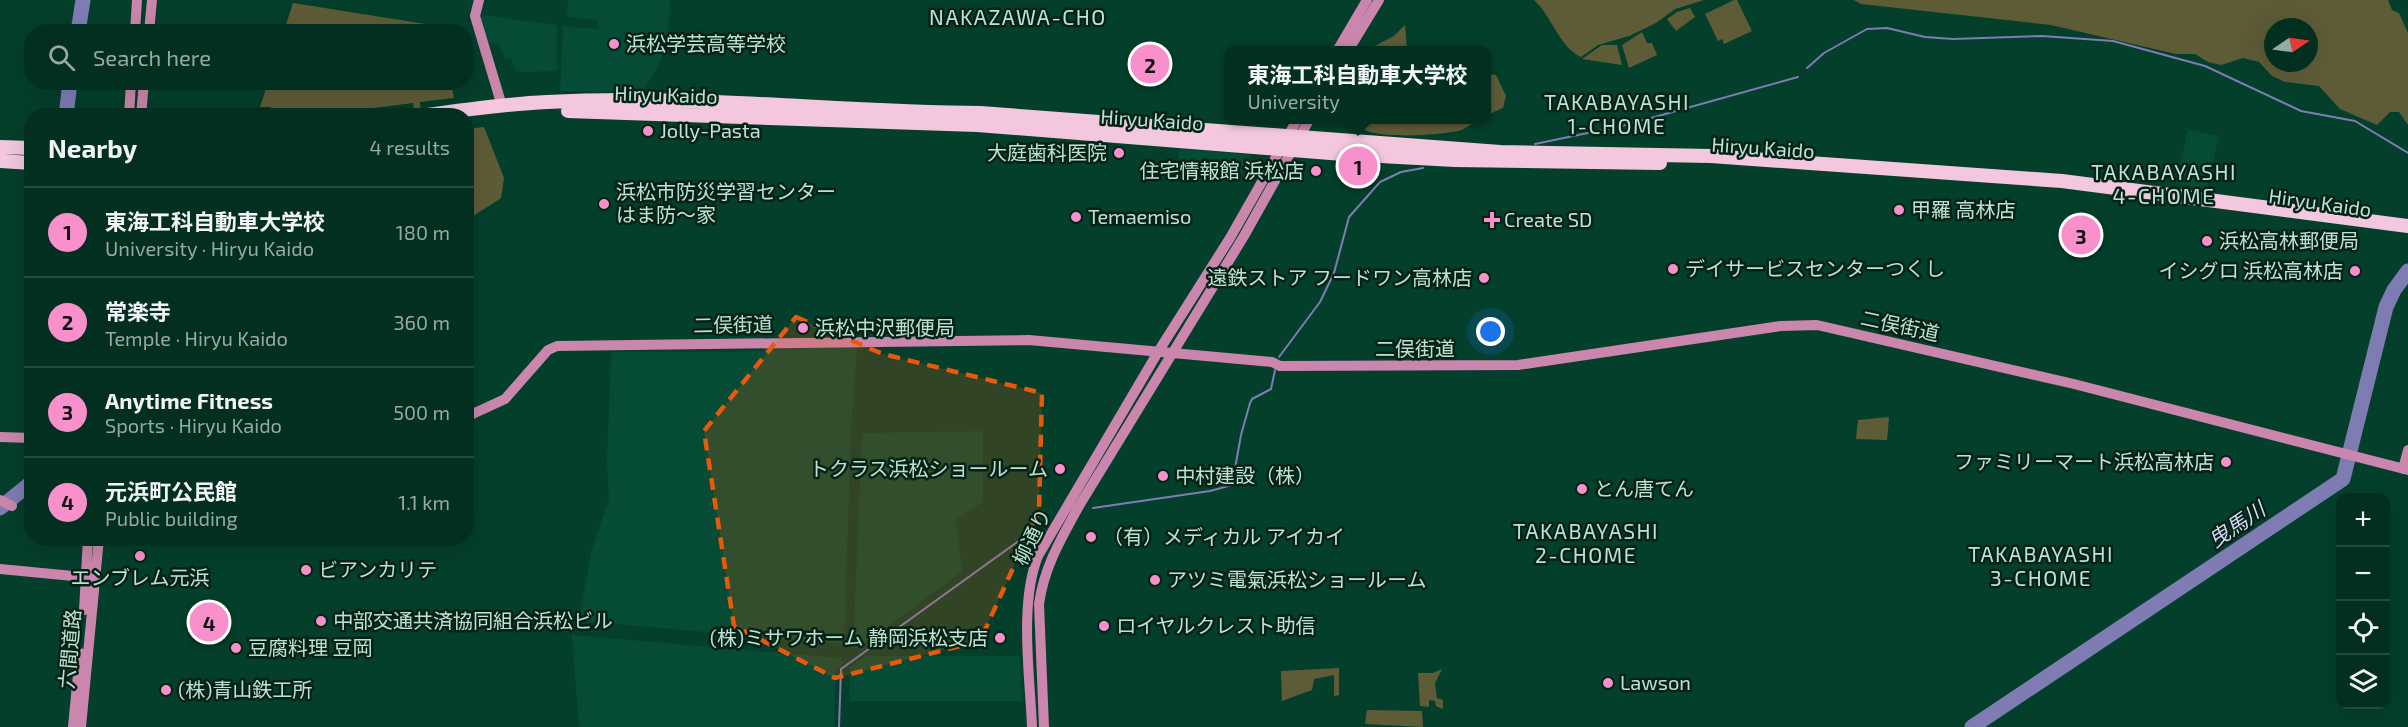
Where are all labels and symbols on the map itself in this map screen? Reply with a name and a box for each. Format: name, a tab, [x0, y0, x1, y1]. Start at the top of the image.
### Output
district label: NAKAZAWA-CHO	[929, 4, 1107, 29]
north arrow	[2264, 18, 2318, 72]
place label: 浜松学芸高等学校	[626, 31, 786, 55]
marker: 浜松学芸高等学校	[607, 37, 621, 51]
pin: 2	[1130, 42, 1170, 86]
street label: Hiryu Kaido	[614, 80, 718, 108]
district label: TAKABAYASHI 1-CHOME	[1544, 89, 1690, 138]
street label: Hiryu Kaido	[1100, 103, 1204, 135]
place label: Jolly-Pasta	[660, 118, 761, 142]
marker: Jolly-Pasta	[641, 124, 655, 138]
street label: Hiryu Kaido	[1711, 131, 1815, 163]
place label: 大庭歯科医院	[987, 140, 1107, 164]
pin: 1	[1338, 144, 1378, 188]
marker: 大庭歯科医院	[1112, 146, 1126, 160]
place label: 住宅情報館 浜松店	[1140, 158, 1304, 182]
district label: TAKABAYASHI 4-CHOME	[2091, 159, 2237, 208]
marker: 住宅情報館 浜松店	[1309, 164, 1323, 178]
place label: 浜松市防災学習センター はま防～家	[616, 179, 836, 226]
street label: Hiryu Kaido	[2267, 183, 2373, 221]
marker: 浜松市防災学習センター はま防～家	[597, 197, 611, 211]
place label: 甲羅 高林店	[1911, 197, 2015, 221]
marker: 甲羅 高林店	[1892, 203, 1906, 217]
place label: Temaemiso	[1088, 204, 1191, 228]
place label: Create SD	[1504, 207, 1592, 231]
marker: Temaemiso	[1069, 210, 1083, 224]
pin: 3	[2062, 212, 2100, 258]
marker: Create SD	[1485, 213, 1499, 227]
place label: 浜松高林郵便局	[2219, 228, 2359, 252]
marker: 浜松高林郵便局	[2200, 234, 2214, 248]
place label: デイサービスセンターつくし	[1685, 256, 1945, 280]
place label: イシグロ 浜松高林店	[2159, 258, 2343, 282]
marker: デイサービスセンターつくし	[1666, 262, 1680, 276]
marker: イシグロ 浜松高林店	[2348, 264, 2362, 278]
place label: 遠鉄ストア フードワン高林店	[1208, 265, 1472, 289]
marker: 遠鉄ストア フードワン高林店	[1477, 271, 1491, 285]
street label: 二俣街道	[1859, 305, 1942, 345]
street label: 二俣街道	[693, 311, 773, 337]
place label: 浜松中沢郵便局	[815, 315, 955, 339]
your location	[1476, 317, 1505, 346]
marker: 浜松中沢郵便局	[796, 321, 810, 335]
street label: 二俣街道	[1375, 336, 1455, 360]
place label: ファミリーマート浜松高林店	[1954, 449, 2214, 473]
marker: ファミリーマート浜松高林店	[2219, 455, 2233, 469]
place label: トクラス浜松ショールーム	[809, 456, 1048, 480]
marker: トクラス浜松ショールーム	[1053, 462, 1067, 476]
place label: 中村建設（株）	[1175, 463, 1315, 487]
marker: 中村建設（株）	[1156, 469, 1170, 483]
place label: とん唐てん	[1594, 476, 1694, 500]
marker: とん唐てん	[1575, 482, 1589, 496]
water label: 曳馬川	[2203, 495, 2271, 552]
street label: 柳通り	[1007, 504, 1055, 569]
district label: TAKABAYASHI 2-CHOME	[1513, 518, 1659, 567]
place label: （有）メディカル アイカイ	[1103, 524, 1345, 548]
marker: （有）メディカル アイカイ	[1084, 530, 1098, 544]
district label: TAKABAYASHI 3-CHOME	[1968, 541, 2114, 590]
marker: エンブレム元浜	[133, 549, 147, 563]
place label: ビアンカリテ	[318, 557, 437, 581]
marker: ビアンカリテ	[299, 563, 313, 577]
place label: エンブレム元浜	[71, 565, 210, 589]
place label: アツミ電氣浜松ショールーム	[1167, 567, 1426, 591]
marker: アツミ電氣浜松ショールーム	[1148, 573, 1162, 587]
pin: 4	[190, 600, 228, 644]
street label: 六間道路	[54, 608, 84, 690]
place label: 中部交通共済協同組合浜松ビル	[333, 608, 613, 632]
place label: ロイヤルクレスト助信	[1116, 613, 1315, 637]
marker: 中部交通共済協同組合浜松ビル	[314, 614, 328, 628]
marker: ロイヤルクレスト助信	[1097, 619, 1111, 633]
place label: (株)ミサワホーム 静岡浜松支店	[710, 625, 988, 649]
marker: (株)ミサワホーム 静岡浜松支店	[993, 631, 1007, 645]
place label: 豆腐料理 豆岡	[248, 635, 372, 659]
marker: 豆腐料理 豆岡	[229, 641, 243, 655]
place label: Lawson	[1620, 670, 1691, 694]
marker: Lawson	[1601, 676, 1615, 690]
place label: (株)青山鉄工所	[178, 677, 312, 701]
marker: (株)青山鉄工所	[159, 683, 173, 697]

